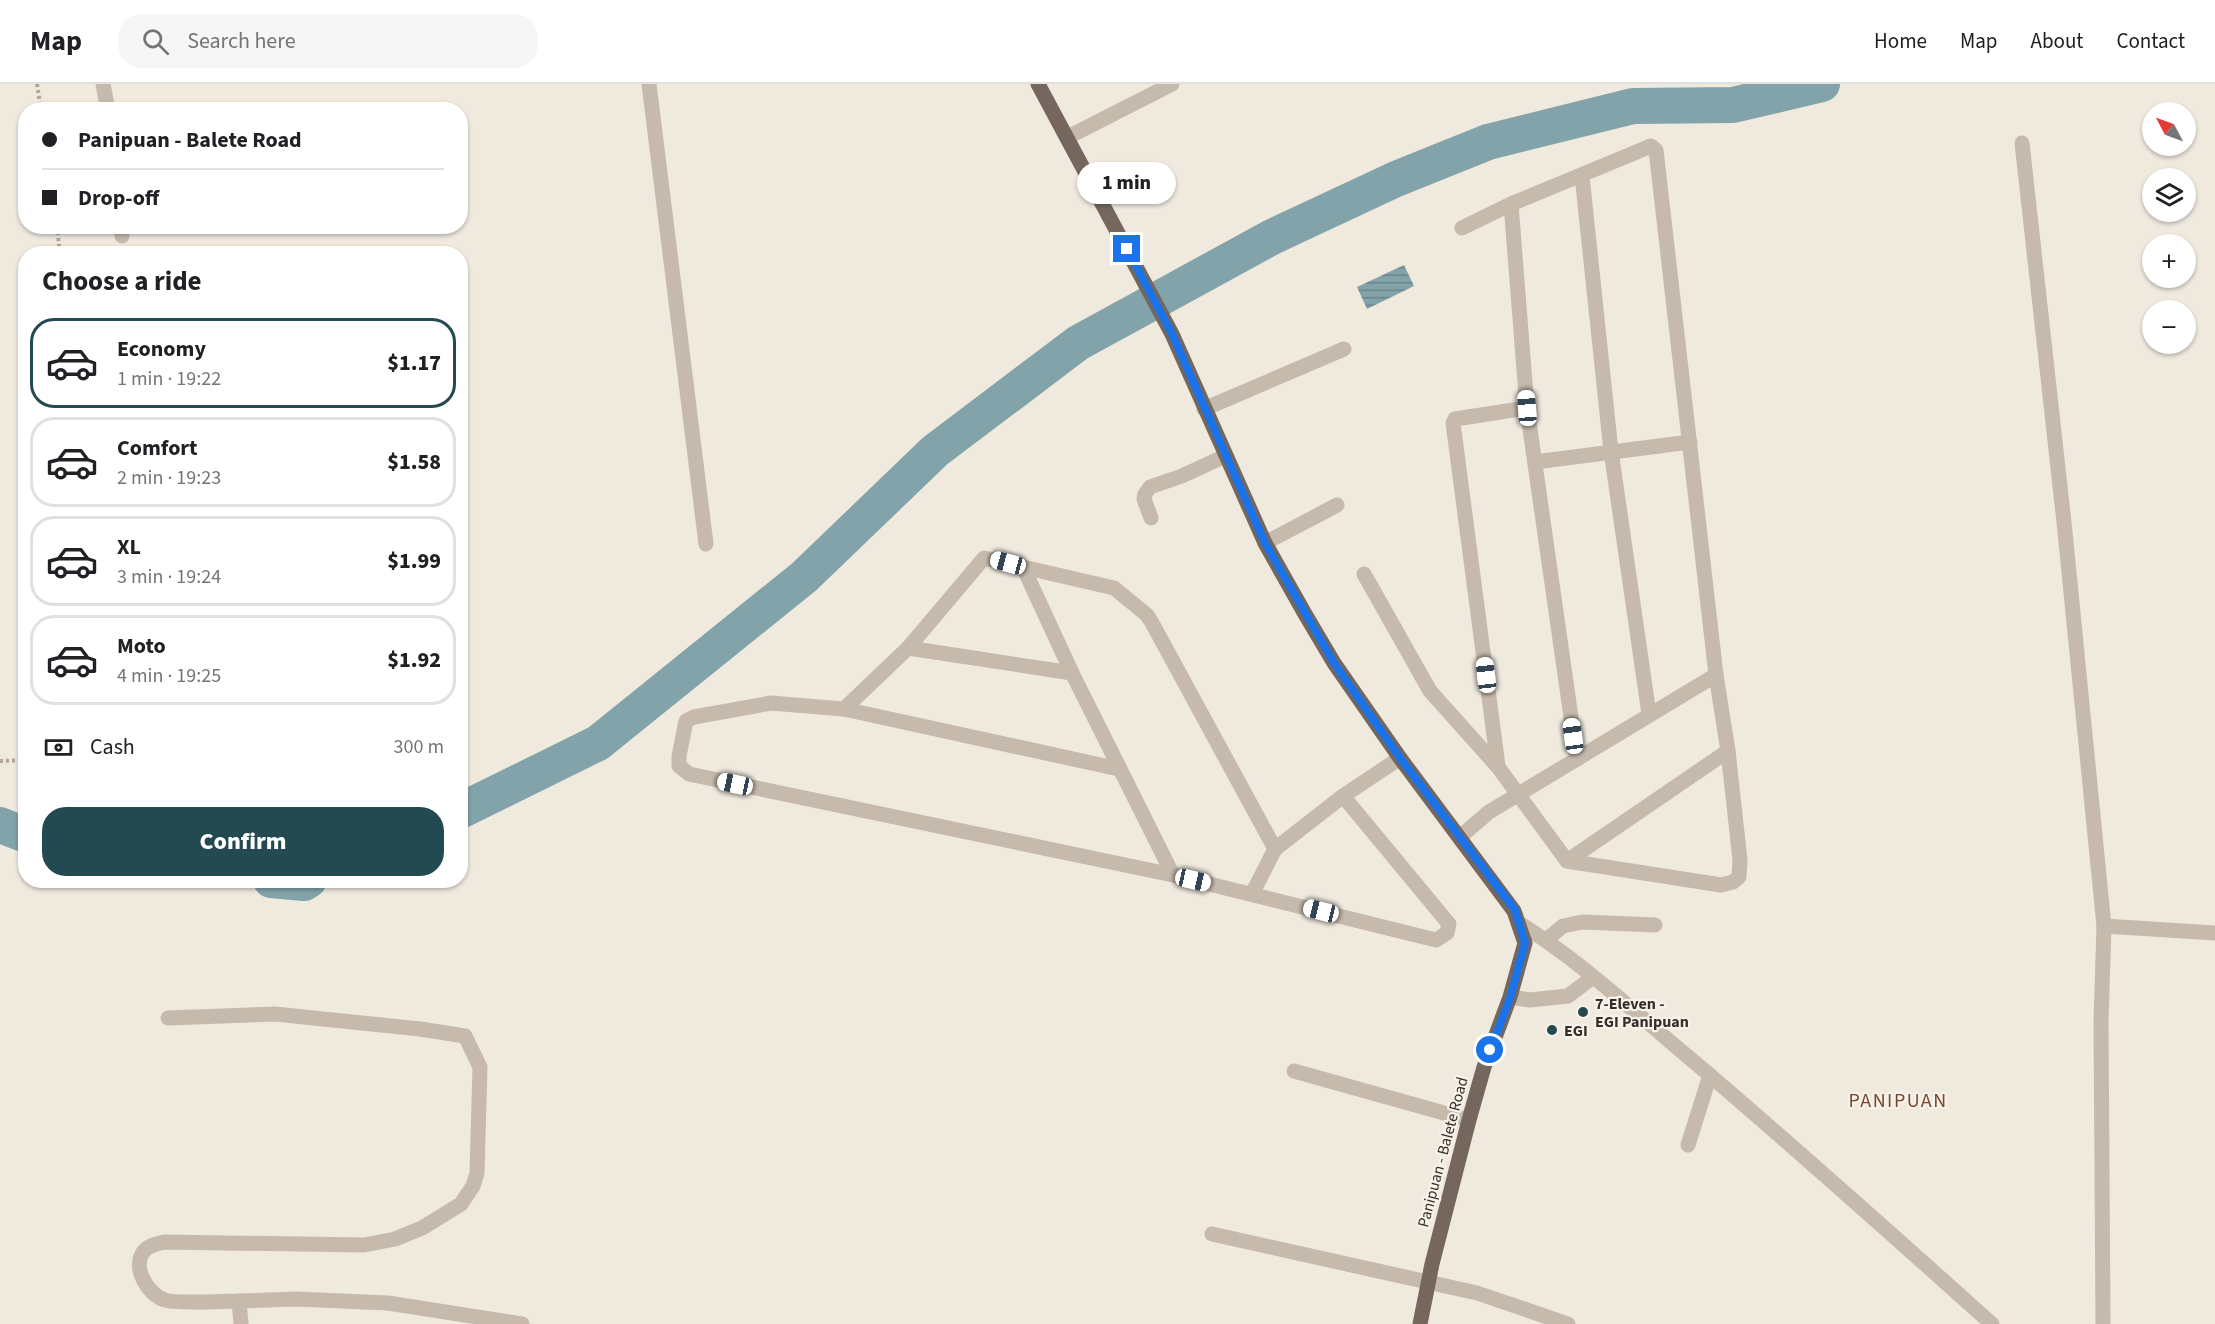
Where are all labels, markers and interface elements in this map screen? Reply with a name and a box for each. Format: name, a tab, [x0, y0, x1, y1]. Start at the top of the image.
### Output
search box	[118, 14, 538, 68]
text: Map	[30, 21, 82, 61]
icon: search	[139, 25, 172, 58]
text: Search here	[187, 25, 296, 57]
text: Home	[1874, 26, 1927, 56]
text: Map	[1960, 26, 1998, 56]
text: About	[2031, 26, 2083, 56]
text: Contact	[2116, 26, 2185, 56]
north arrow	[2142, 102, 2196, 156]
map controls	[2142, 102, 2196, 354]
text: Panipuan - Balete Road	[78, 124, 302, 156]
callout: 1 min	[1078, 162, 1176, 204]
button: layers	[2142, 168, 2196, 222]
text: 1 min	[1102, 169, 1151, 197]
text: Drop-off	[78, 182, 159, 214]
button: +	[2142, 234, 2196, 288]
route end	[1113, 235, 1140, 262]
text: Choose a ride	[42, 262, 202, 301]
button: −	[2142, 300, 2196, 354]
text: Economy	[117, 333, 206, 365]
icon: car	[45, 336, 99, 390]
text: $1.17	[387, 347, 441, 379]
text: 1 min · 19:22	[117, 365, 221, 393]
car	[1517, 389, 1537, 427]
text: Comfort	[117, 432, 198, 464]
icon: car	[45, 435, 99, 489]
text: $1.58	[387, 446, 441, 478]
text: 2 min · 19:23	[117, 464, 221, 492]
text: XL	[117, 531, 141, 563]
icon: car	[45, 534, 99, 588]
text: $1.99	[387, 545, 441, 577]
car	[988, 550, 1028, 576]
text: 3 min · 19:24	[117, 563, 221, 591]
text: Moto	[117, 630, 166, 662]
icon: car	[45, 633, 99, 687]
text: $1.92	[387, 644, 441, 676]
car	[1475, 656, 1497, 694]
text: 4 min · 19:25	[117, 662, 221, 690]
car	[1562, 717, 1584, 755]
icon: cash	[42, 731, 75, 764]
text: Cash	[90, 731, 135, 763]
text: 300 m	[394, 733, 444, 761]
car	[716, 771, 754, 797]
button: Confirm	[42, 807, 444, 876]
car	[1173, 867, 1213, 893]
car	[1301, 898, 1341, 924]
place label: 7-Eleven - EGI Panipuan	[1595, 993, 1689, 1033]
marker: 7-Eleven - EGI Panipuan	[1576, 1005, 1590, 1019]
place label: EGI	[1564, 1020, 1588, 1042]
marker: EGI	[1545, 1023, 1559, 1037]
route start	[1476, 1036, 1503, 1063]
street label: Panipuan - Balete Road	[1412, 1075, 1474, 1230]
district label: PANIPUAN	[1848, 1087, 1948, 1115]

